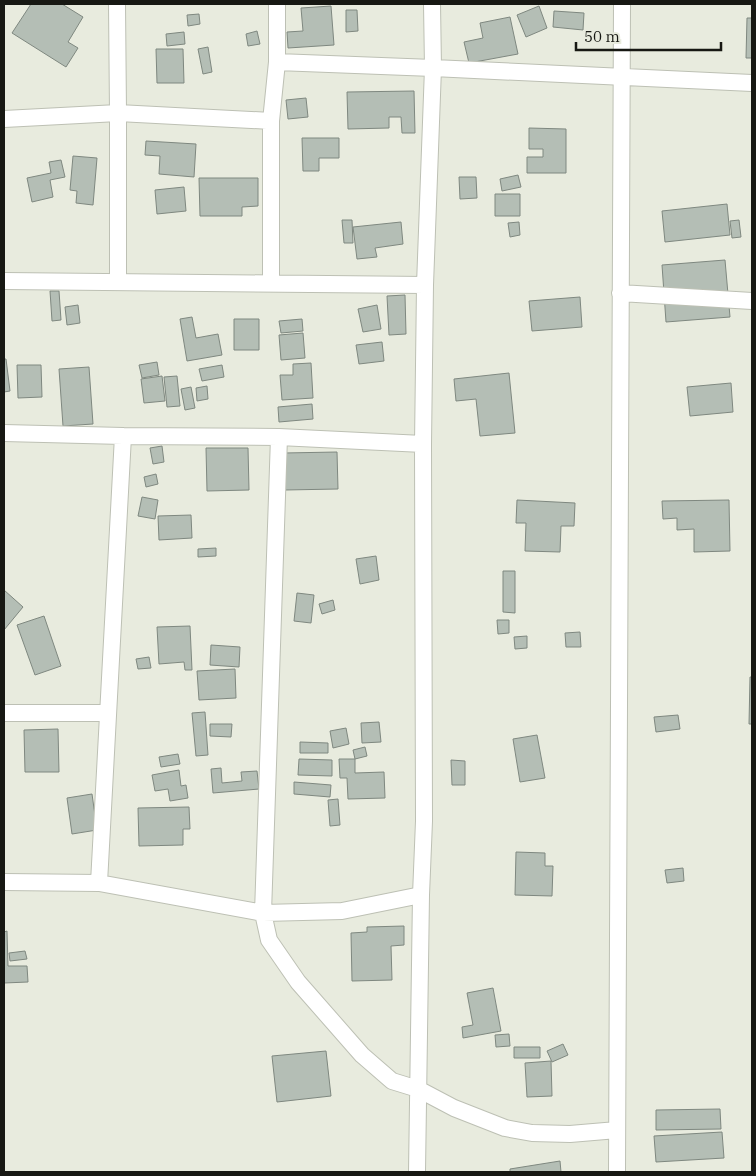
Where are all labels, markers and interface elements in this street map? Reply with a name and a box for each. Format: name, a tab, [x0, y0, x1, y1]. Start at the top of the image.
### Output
scale bar	[576, 20, 721, 52]
text: 50 m	[584, 27, 620, 46]

